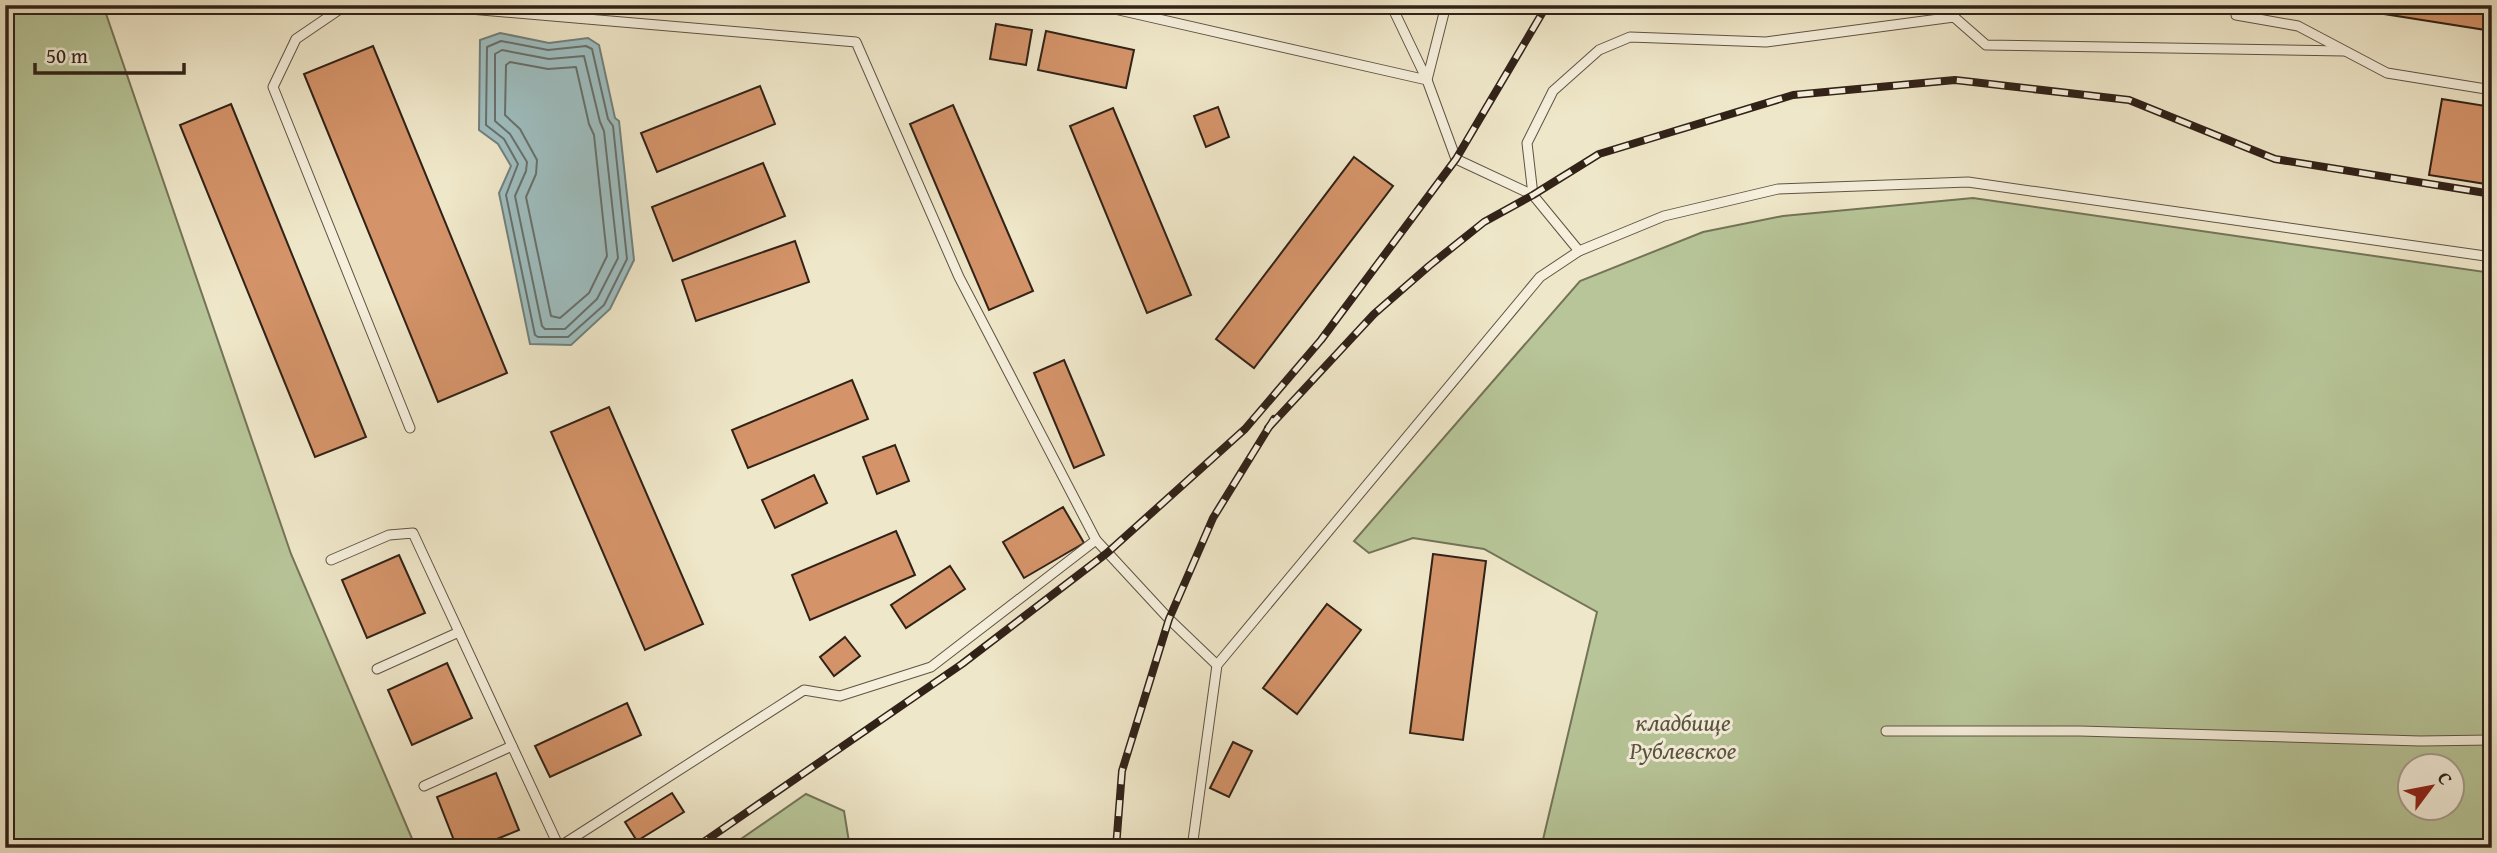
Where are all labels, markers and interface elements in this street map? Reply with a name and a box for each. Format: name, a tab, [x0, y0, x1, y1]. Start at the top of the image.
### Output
scale bar	[35, 32, 184, 76]
text: 50 m	[46, 40, 88, 71]
park label: кладбище Рублевское	[1629, 705, 1737, 768]
north arrow	[2396, 752, 2466, 822]
text: С	[2431, 766, 2460, 790]

